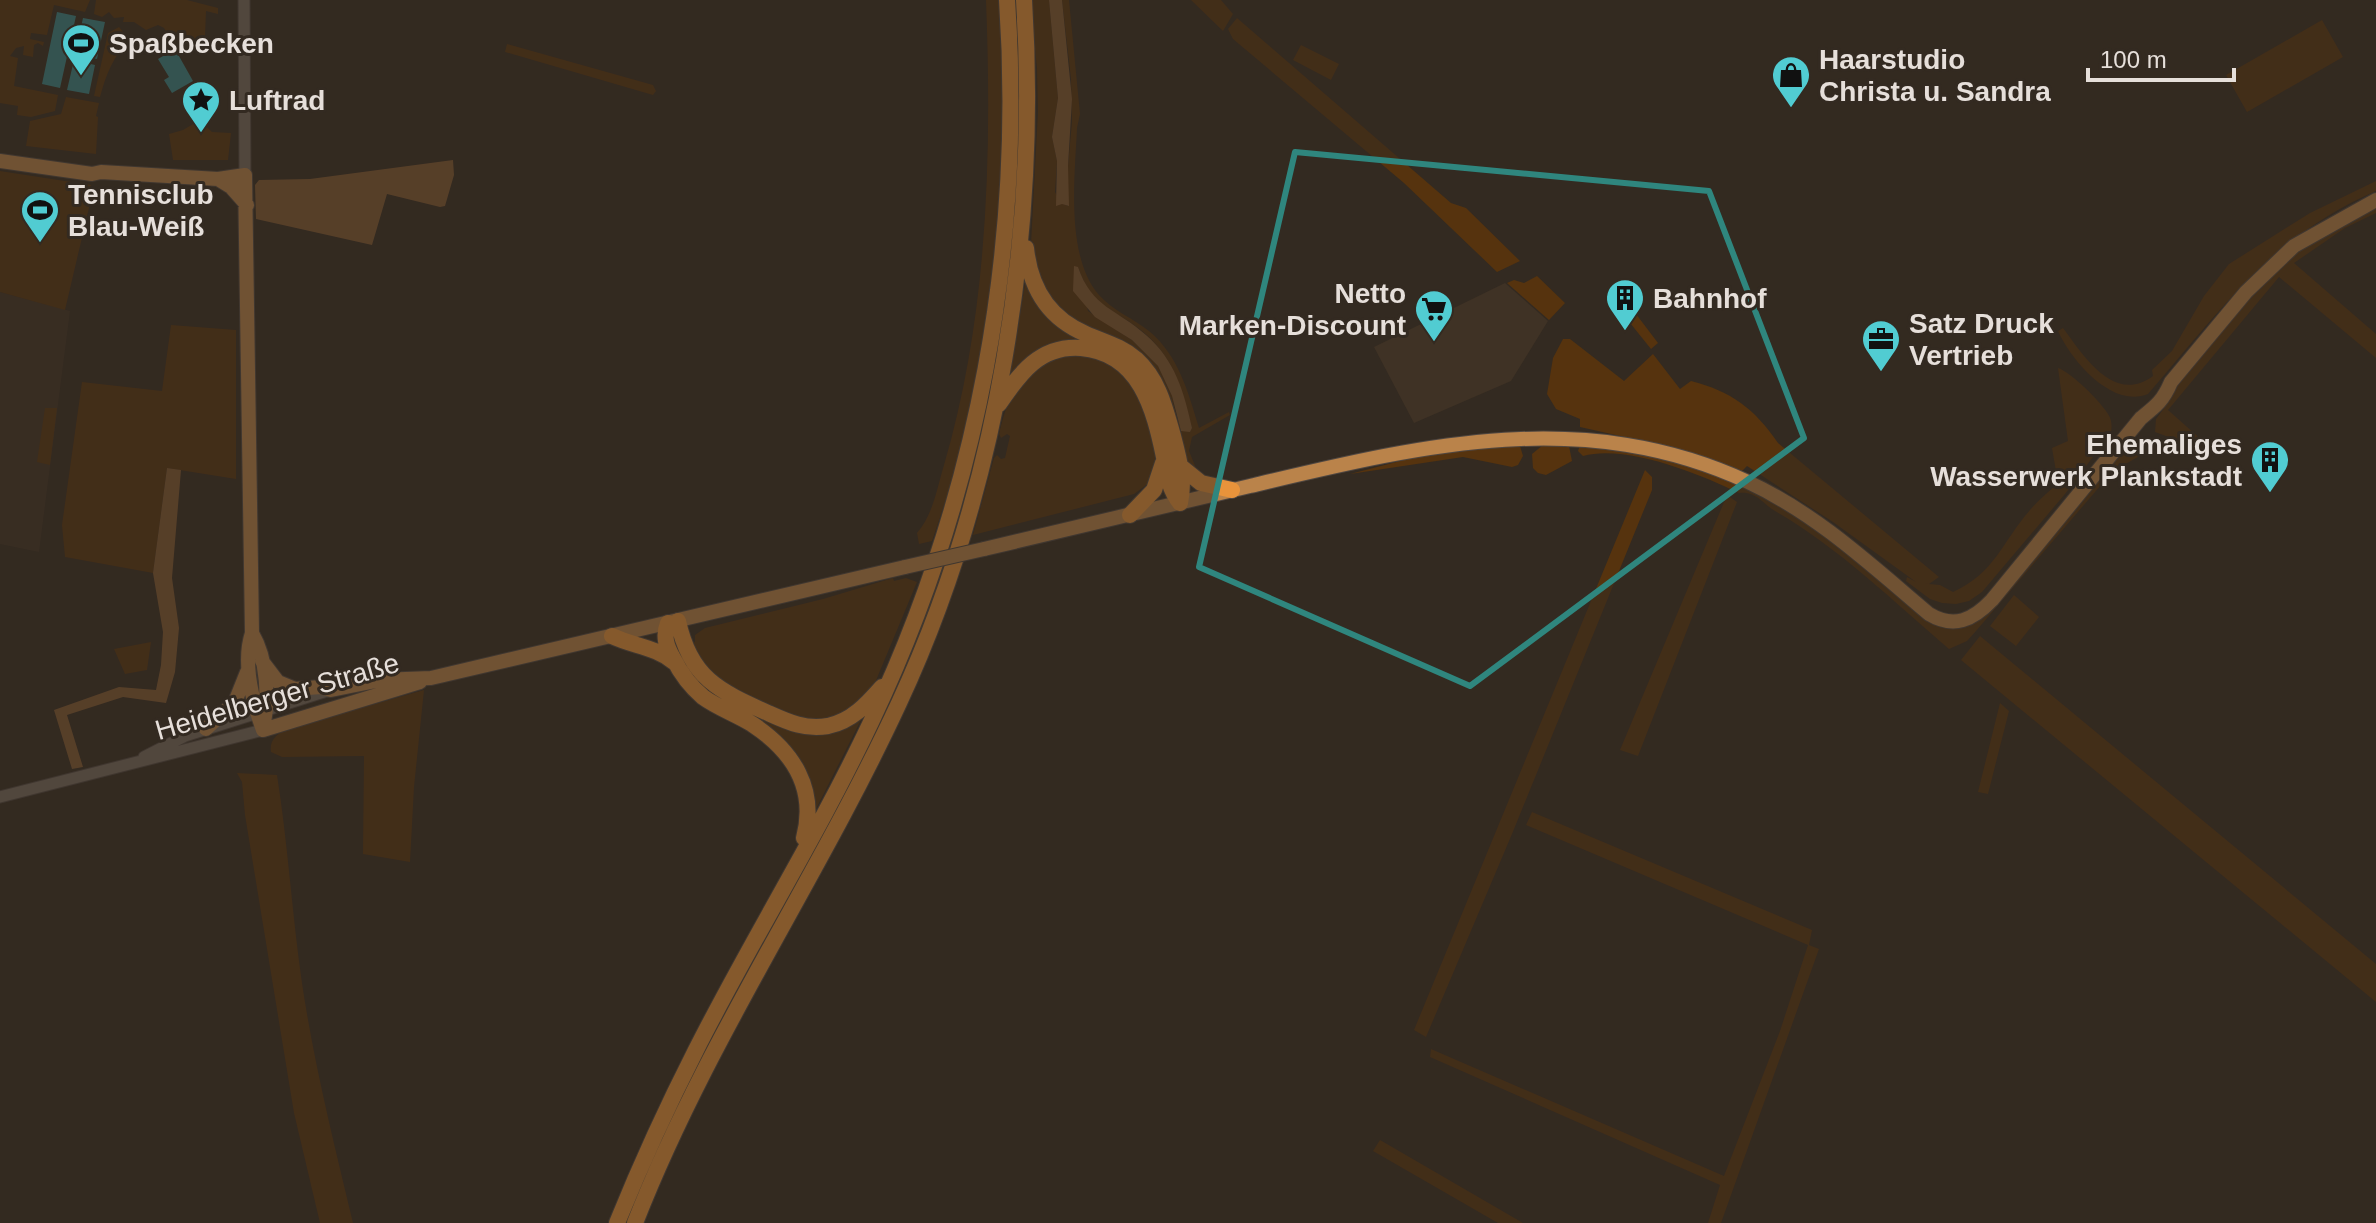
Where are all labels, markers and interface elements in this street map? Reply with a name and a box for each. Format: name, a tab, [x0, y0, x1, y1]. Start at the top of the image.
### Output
sports icon: Spaßbecken	[60, 22, 102, 77]
place label: Spaßbecken	[109, 28, 274, 59]
scale bar	[2088, 32, 2234, 82]
place label: Haarstudio Christa u. Sandra	[1819, 44, 2051, 107]
text: 100 m	[2100, 46, 2167, 73]
shop icon: Haarstudio Christa u. Sandra	[1770, 54, 1812, 109]
place icon: Luftrad	[180, 79, 222, 134]
place label: Luftrad	[229, 85, 325, 116]
place label: Tennisclub Blau-Weiß	[68, 179, 214, 242]
sports icon: Tennisclub Blau-Weiß	[19, 189, 61, 244]
building icon: Bahnhof	[1604, 277, 1646, 332]
place label: Netto Marken-Discount	[1179, 278, 1406, 341]
place label: Bahnhof	[1653, 283, 1767, 314]
supermarket icon: Netto Marken-Discount	[1413, 288, 1455, 343]
place label: Satz Druck Vertrieb	[1909, 308, 2054, 371]
office icon: Satz Druck Vertrieb	[1860, 318, 1902, 373]
place label: Ehemaliges Wasserwerk Plankstadt	[1930, 429, 2242, 492]
building icon: Ehemaliges Wasserwerk Plankstadt	[2249, 439, 2291, 494]
street label: Heidelberger Straße	[152, 647, 403, 746]

